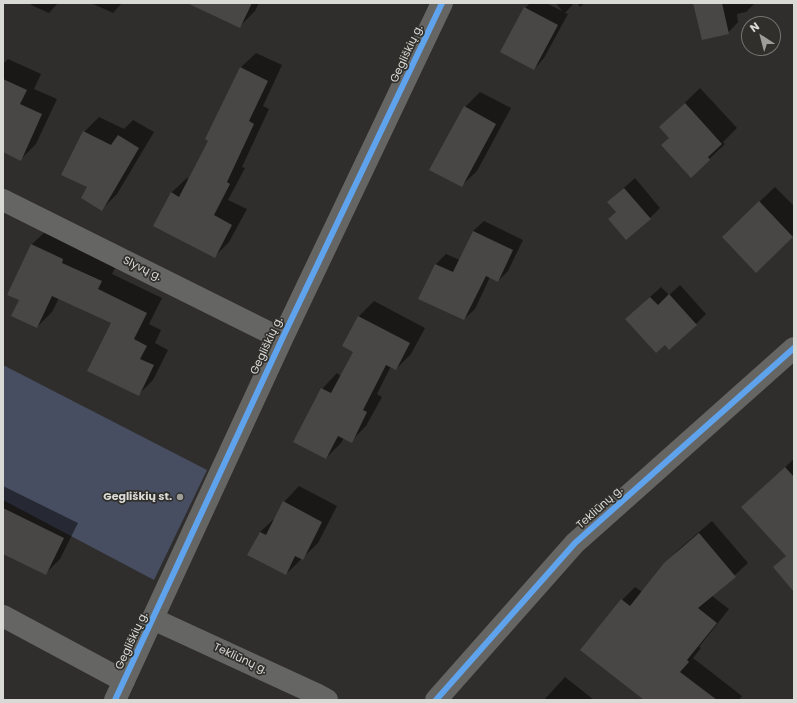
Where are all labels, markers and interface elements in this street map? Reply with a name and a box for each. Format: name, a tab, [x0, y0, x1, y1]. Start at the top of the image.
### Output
north arrow	[741, 16, 781, 56]
text: N	[746, 18, 763, 36]
street label: Gegliškių g.	[388, 23, 426, 85]
street label: Slyvų g.	[121, 254, 163, 284]
street label: Gegliškių g.	[248, 315, 286, 377]
street label: Tekliūnų g.	[574, 484, 626, 532]
place label: Gegliškių st.	[103, 490, 172, 504]
marker: Gegliškių st.	[175, 492, 185, 502]
street label: Gegliškių g.	[113, 610, 151, 672]
street label: Tekliūnų g.	[211, 641, 269, 677]

